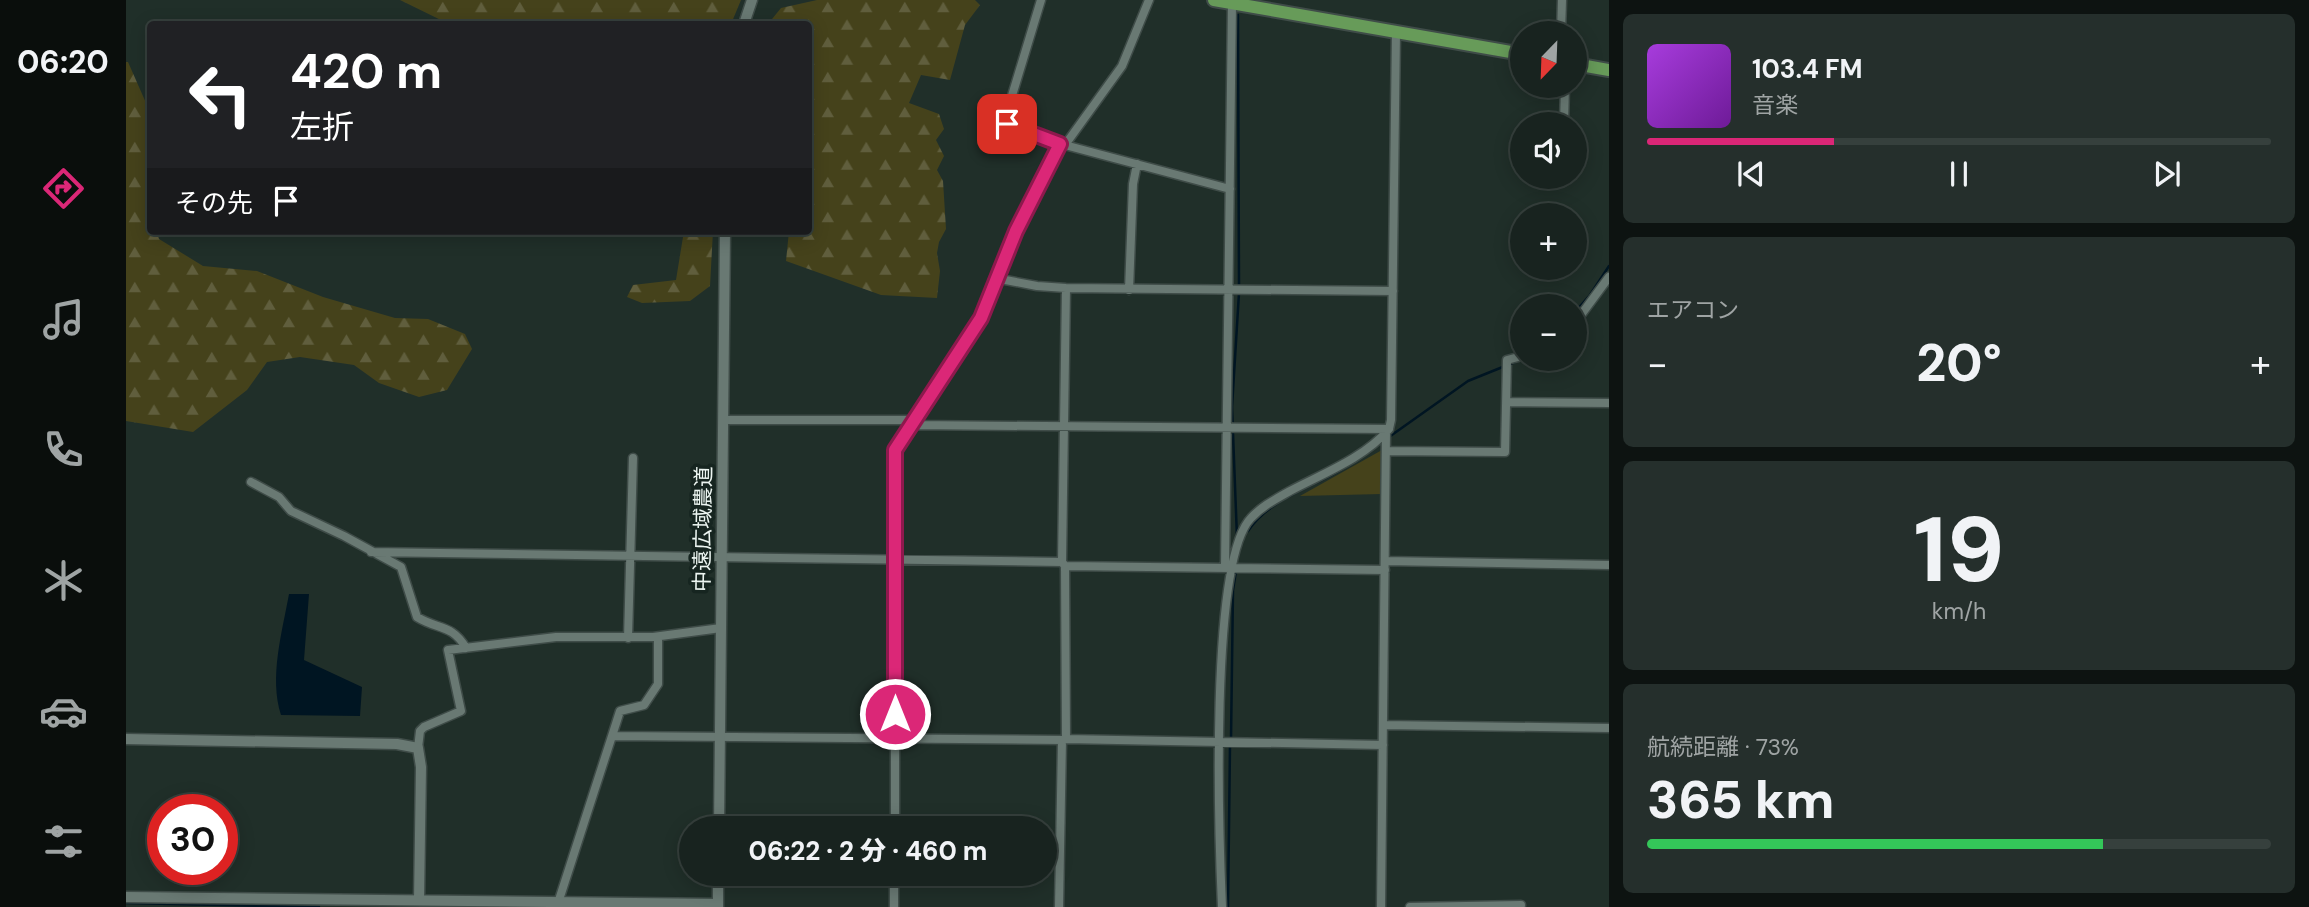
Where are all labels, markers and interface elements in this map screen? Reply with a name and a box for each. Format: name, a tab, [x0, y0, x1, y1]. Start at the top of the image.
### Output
north arrow	[1510, 21, 1587, 98]
map controls	[1510, 21, 1587, 371]
text: 420 m	[290, 39, 442, 103]
text: 06:20	[17, 41, 109, 83]
icon: left	[175, 49, 266, 140]
text: 103.4 FM	[1752, 52, 1863, 86]
text: 音楽	[1752, 90, 1798, 120]
pin	[977, 94, 1037, 154]
icon: arrive	[988, 105, 1026, 143]
text: 左折	[290, 106, 354, 148]
button: sound	[1510, 112, 1587, 189]
icon: previous	[1732, 155, 1770, 193]
icon: pause	[1940, 155, 1978, 193]
icon: next	[2148, 155, 2186, 193]
icon: directions	[39, 164, 88, 213]
icon: arrive	[267, 182, 305, 220]
text: その先	[175, 186, 253, 220]
button: +	[1510, 203, 1587, 280]
button: −	[1510, 294, 1587, 371]
icon: music	[39, 295, 88, 344]
text: エアコン	[1647, 295, 1739, 325]
text: 20°	[1916, 329, 2002, 397]
text: −	[1647, 339, 1668, 389]
text: +	[2250, 339, 2271, 389]
icon: phone	[39, 425, 88, 474]
street label: 中遠広域農道	[688, 466, 718, 592]
text: 19	[1914, 491, 2004, 609]
icon: climate	[39, 556, 88, 605]
text: km/h	[1932, 596, 1986, 626]
position arrow	[858, 677, 932, 751]
icon: car	[39, 687, 88, 736]
text: 航続距離 · 73%	[1647, 732, 1799, 762]
text: 365 km	[1647, 766, 1835, 834]
speed limit sign: 30	[147, 794, 238, 885]
icon: filters	[39, 817, 88, 866]
text: 06:22 · 2 分 · 460 m	[749, 834, 987, 868]

